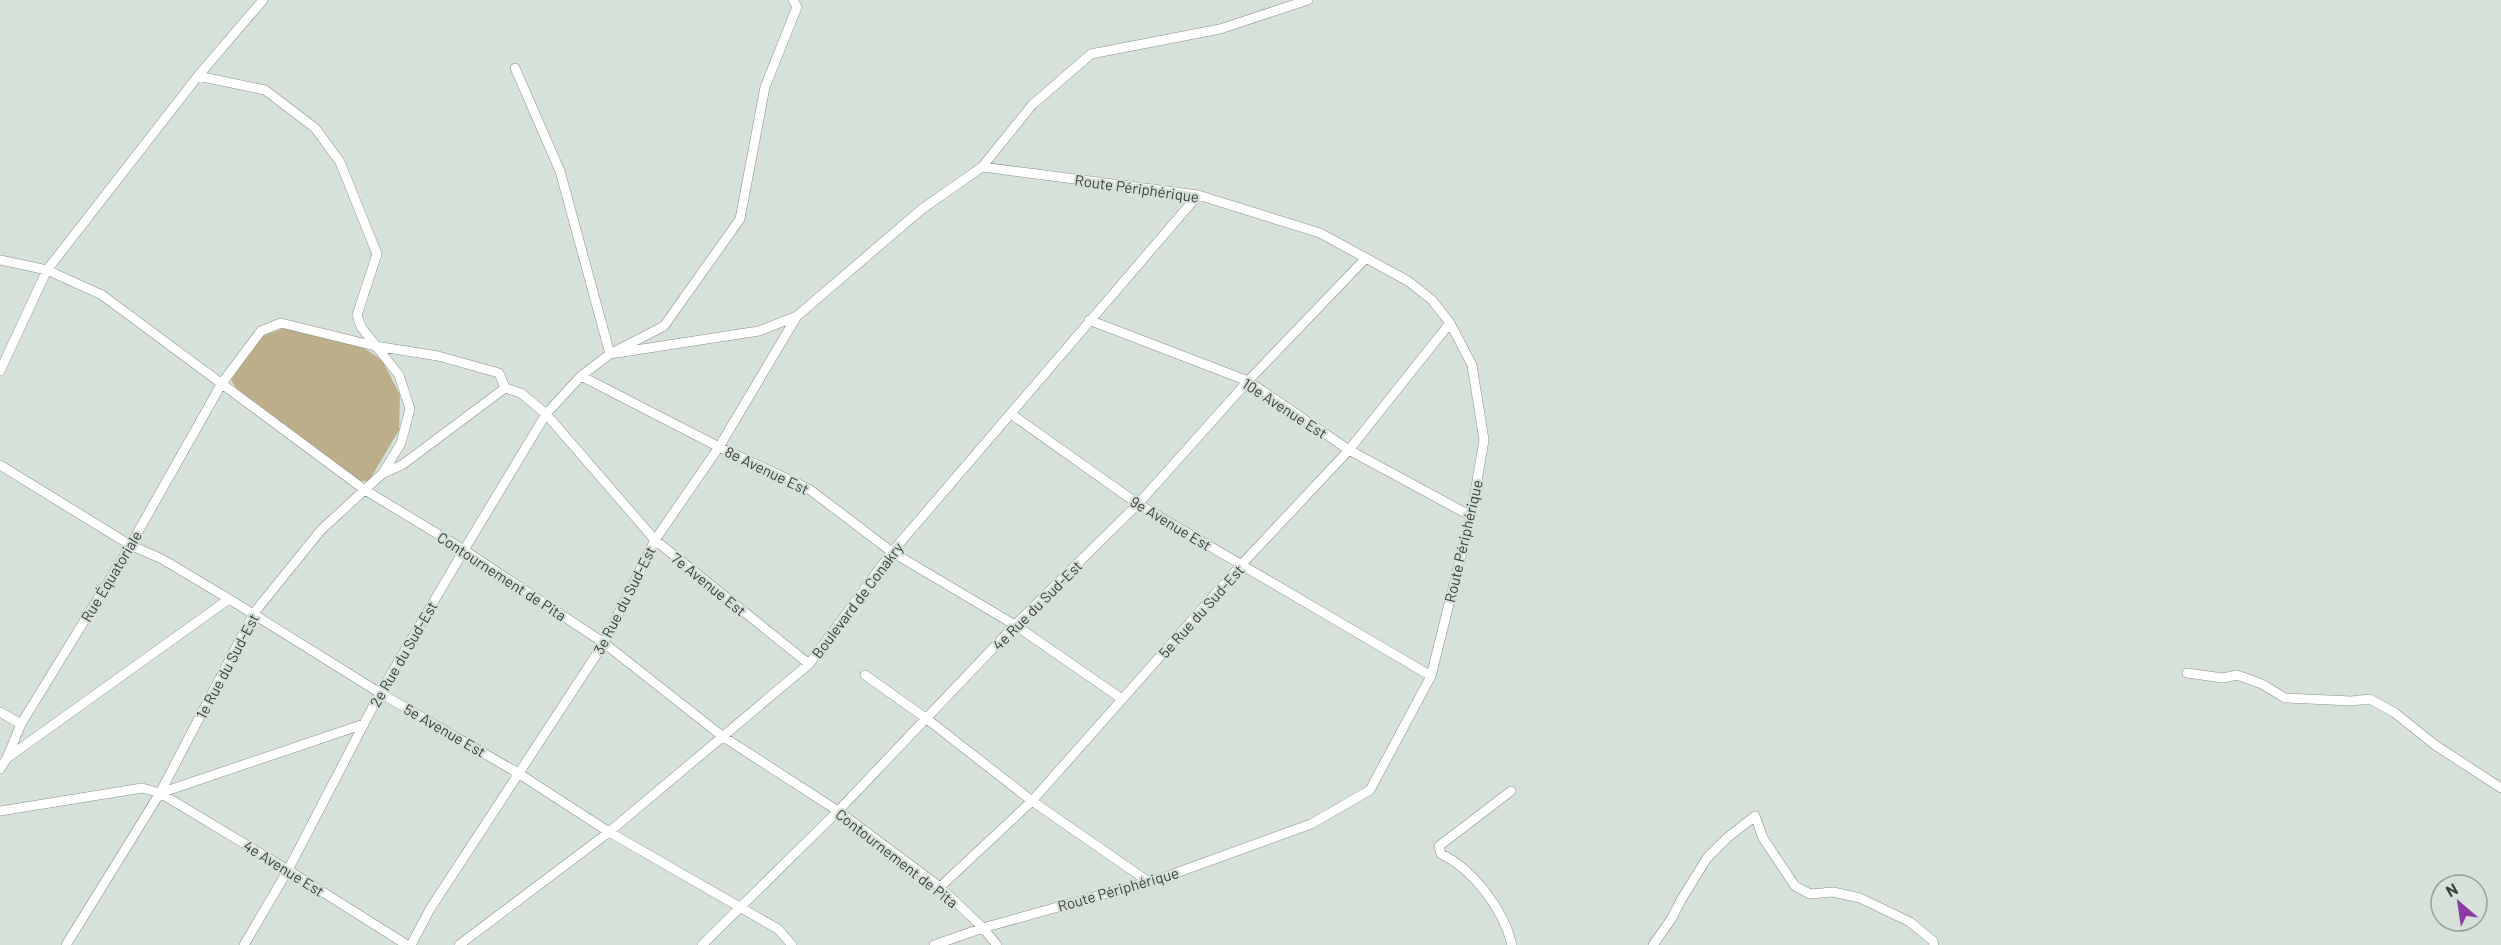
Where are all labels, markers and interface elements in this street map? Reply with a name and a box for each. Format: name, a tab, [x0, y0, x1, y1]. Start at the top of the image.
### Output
street label: Route Périphérique	[1074, 170, 1200, 206]
street label: 10e Avenue Est	[1239, 374, 1331, 442]
street label: 8e Avenue Est	[722, 442, 812, 498]
street label: Route Périphérique	[1440, 478, 1486, 604]
street label: 9e Avenue Est	[1127, 492, 1215, 554]
street label: Rue Équatoriale	[77, 527, 145, 625]
street label: Contournement de Pita	[434, 528, 570, 624]
street label: Boulevard de Conakry	[808, 538, 907, 662]
street label: 3e Rue du Sud-Est	[589, 543, 659, 657]
street label: 7e Avenue Est	[668, 549, 750, 619]
street label: 4e Rue du Sud-Est	[988, 556, 1086, 654]
street label: 5e Rue du Sud-Est	[1155, 561, 1247, 661]
street label: 2e Rue du Sud-Est	[365, 598, 441, 710]
street label: 1e Rue du Sud-Est	[192, 610, 262, 722]
street label: 5e Avenue Est	[401, 699, 489, 761]
street label: Contournement de Pita	[832, 805, 962, 911]
street label: 4e Avenue Est	[240, 836, 328, 900]
street label: Route Périphérique	[1055, 863, 1181, 915]
north arrow	[2429, 873, 2489, 933]
text: N	[2442, 879, 2461, 900]

